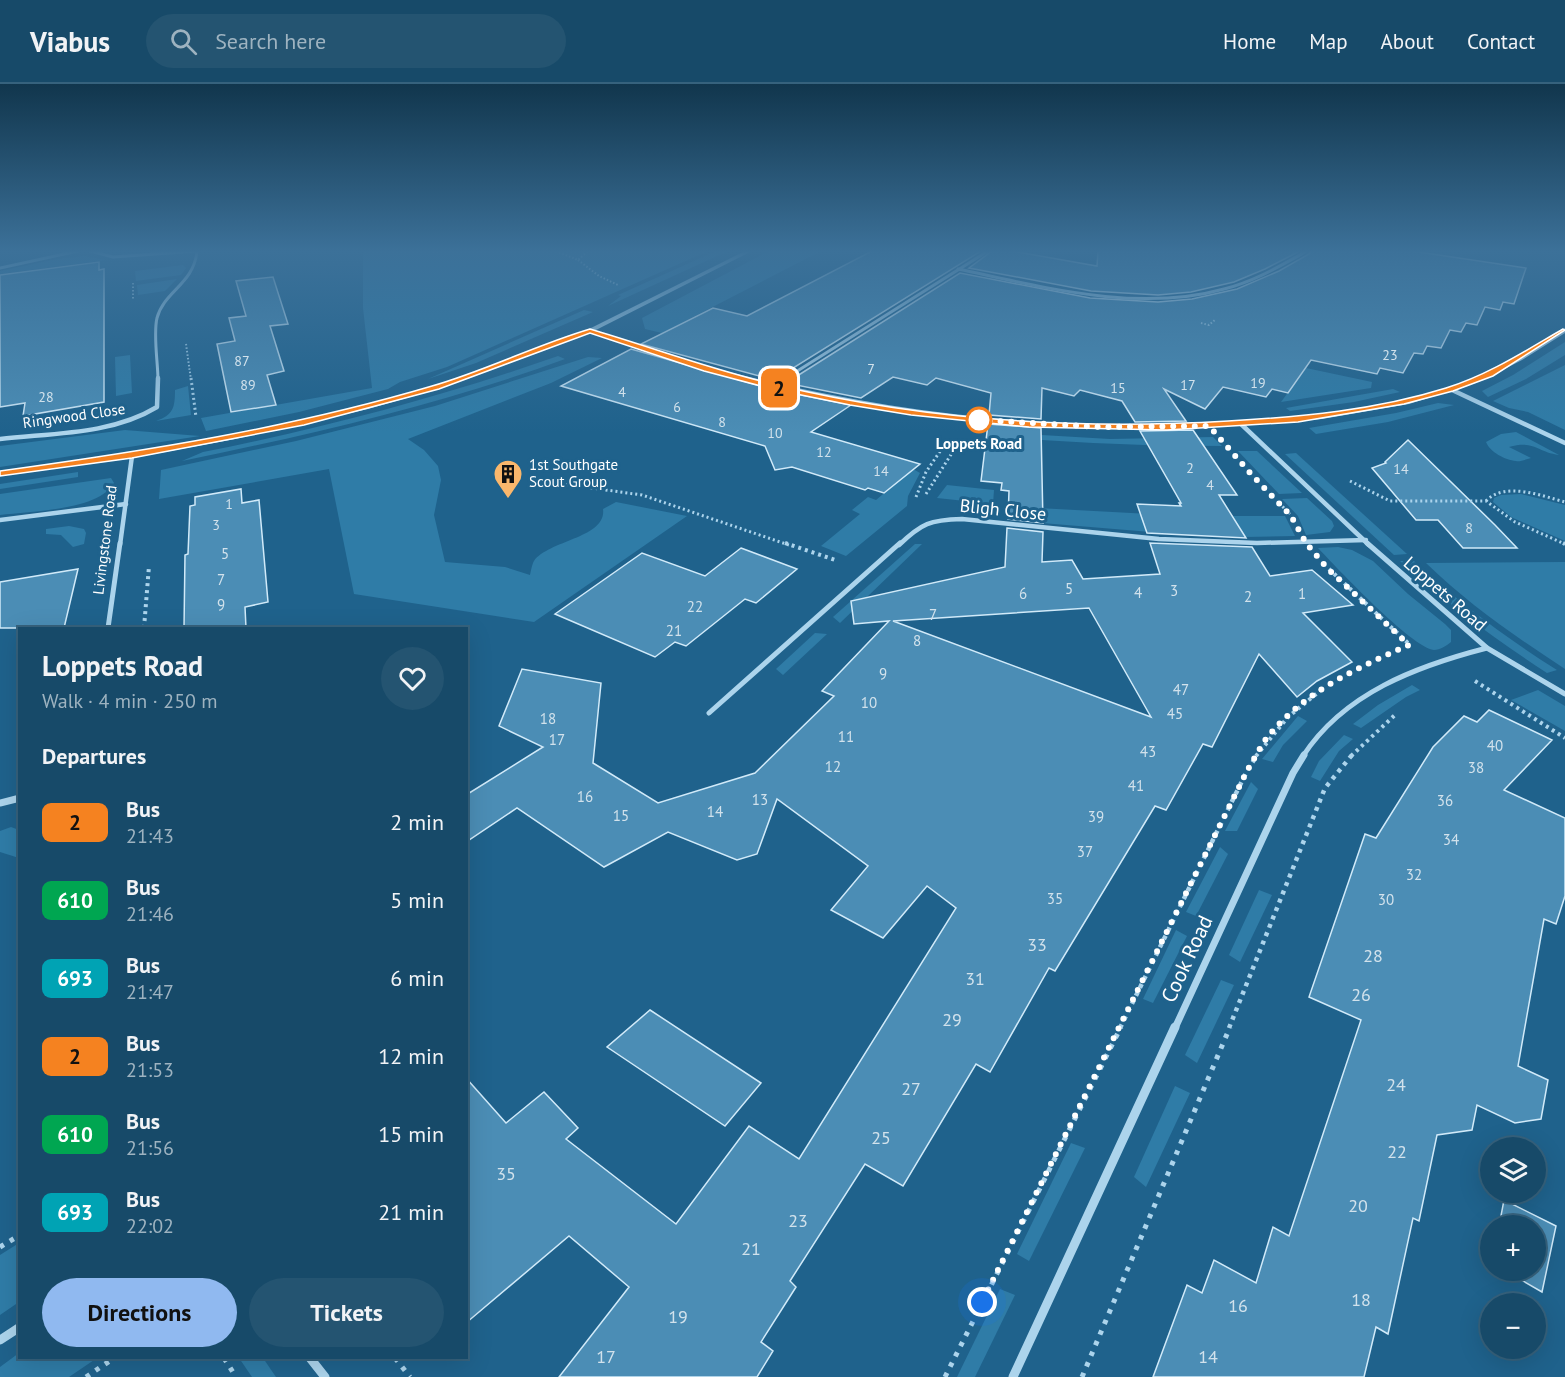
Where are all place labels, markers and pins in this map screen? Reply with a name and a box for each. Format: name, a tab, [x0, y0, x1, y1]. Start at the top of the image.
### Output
marker: Loppets Road	[966, 407, 992, 433]
place label: Loppets Road	[936, 434, 1022, 453]
place label: 1st Southgate Scout Group	[529, 455, 618, 491]
building icon: 1st Southgate Scout Group	[492, 458, 524, 500]

